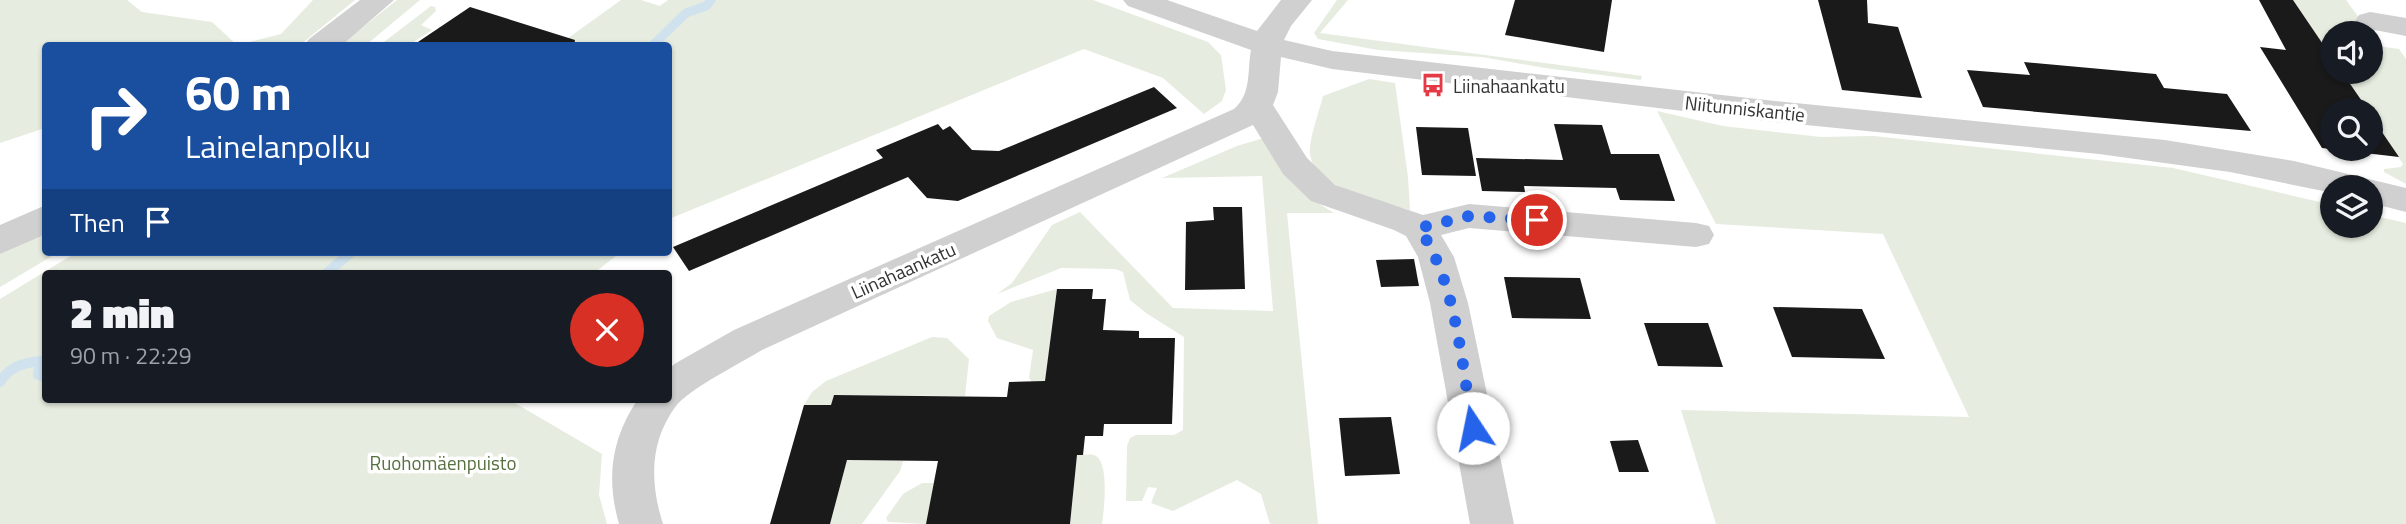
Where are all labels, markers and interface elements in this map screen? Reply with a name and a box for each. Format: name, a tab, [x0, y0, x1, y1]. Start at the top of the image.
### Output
map controls	[2320, 21, 2383, 238]
button: sound	[2320, 21, 2383, 84]
text: 60 m	[185, 54, 292, 129]
icon: right	[70, 70, 161, 161]
bus stop icon: Liinahaankatu	[1419, 71, 1447, 99]
place label: Liinahaankatu	[1453, 71, 1565, 100]
street label: Niitunniskantie	[1684, 87, 1806, 129]
button: search	[2320, 98, 2383, 161]
text: Lainelanpolku	[185, 122, 371, 170]
button: layers	[2320, 175, 2383, 238]
pin	[1507, 190, 1567, 250]
icon: arrive	[1518, 201, 1556, 239]
text: Then	[70, 203, 125, 242]
icon: arrive	[139, 203, 177, 241]
street label: Liinahaankatu	[846, 234, 960, 306]
text: 2 min	[70, 280, 174, 344]
button: close	[570, 293, 644, 367]
text: 90 m · 22:29	[70, 338, 192, 373]
position arrow	[1436, 391, 1510, 465]
park label: Ruohomäenpuisto	[369, 448, 517, 477]

